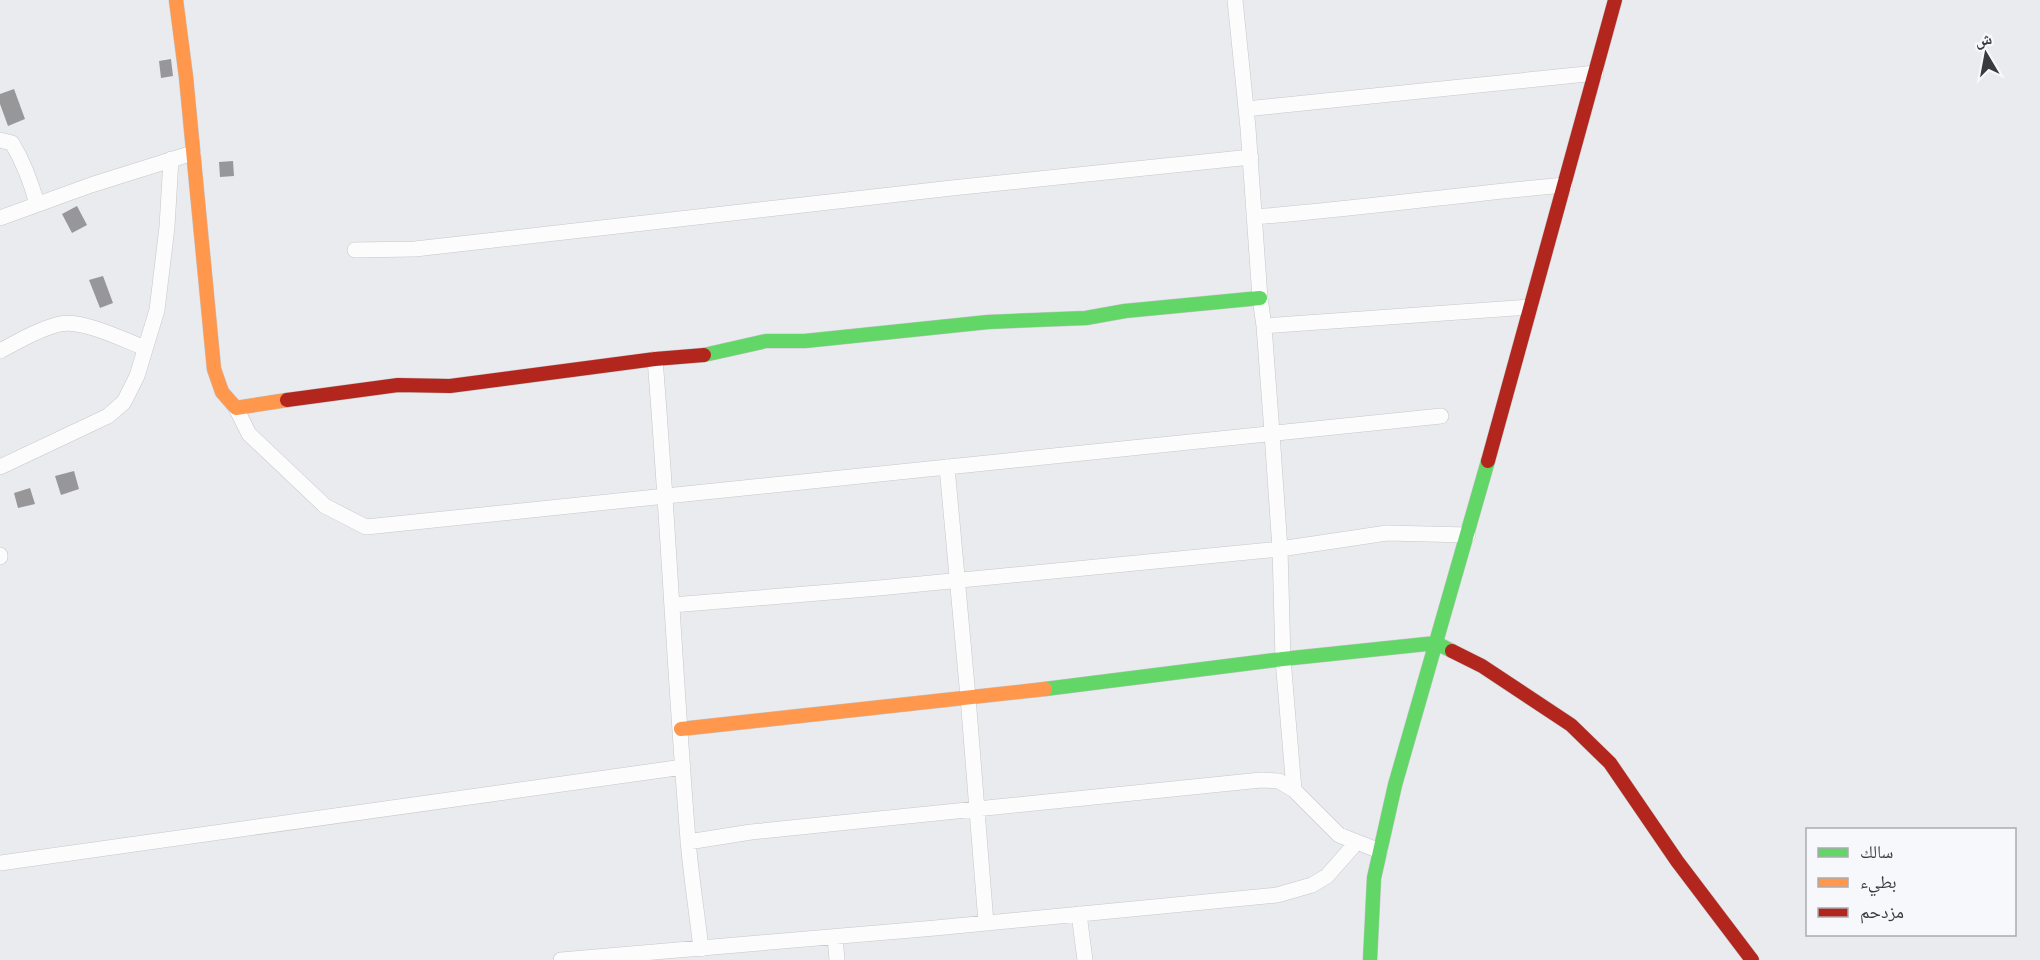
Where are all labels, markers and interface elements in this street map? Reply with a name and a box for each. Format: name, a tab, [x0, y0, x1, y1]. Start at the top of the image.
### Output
north arrow	[1956, 24, 2016, 84]
text: ش	[1974, 30, 1994, 51]
legend	[1806, 828, 2016, 936]
text: سالك	[1860, 842, 1893, 862]
text: بطيء	[1860, 872, 1897, 897]
text: مزدحم	[1860, 902, 1904, 924]

